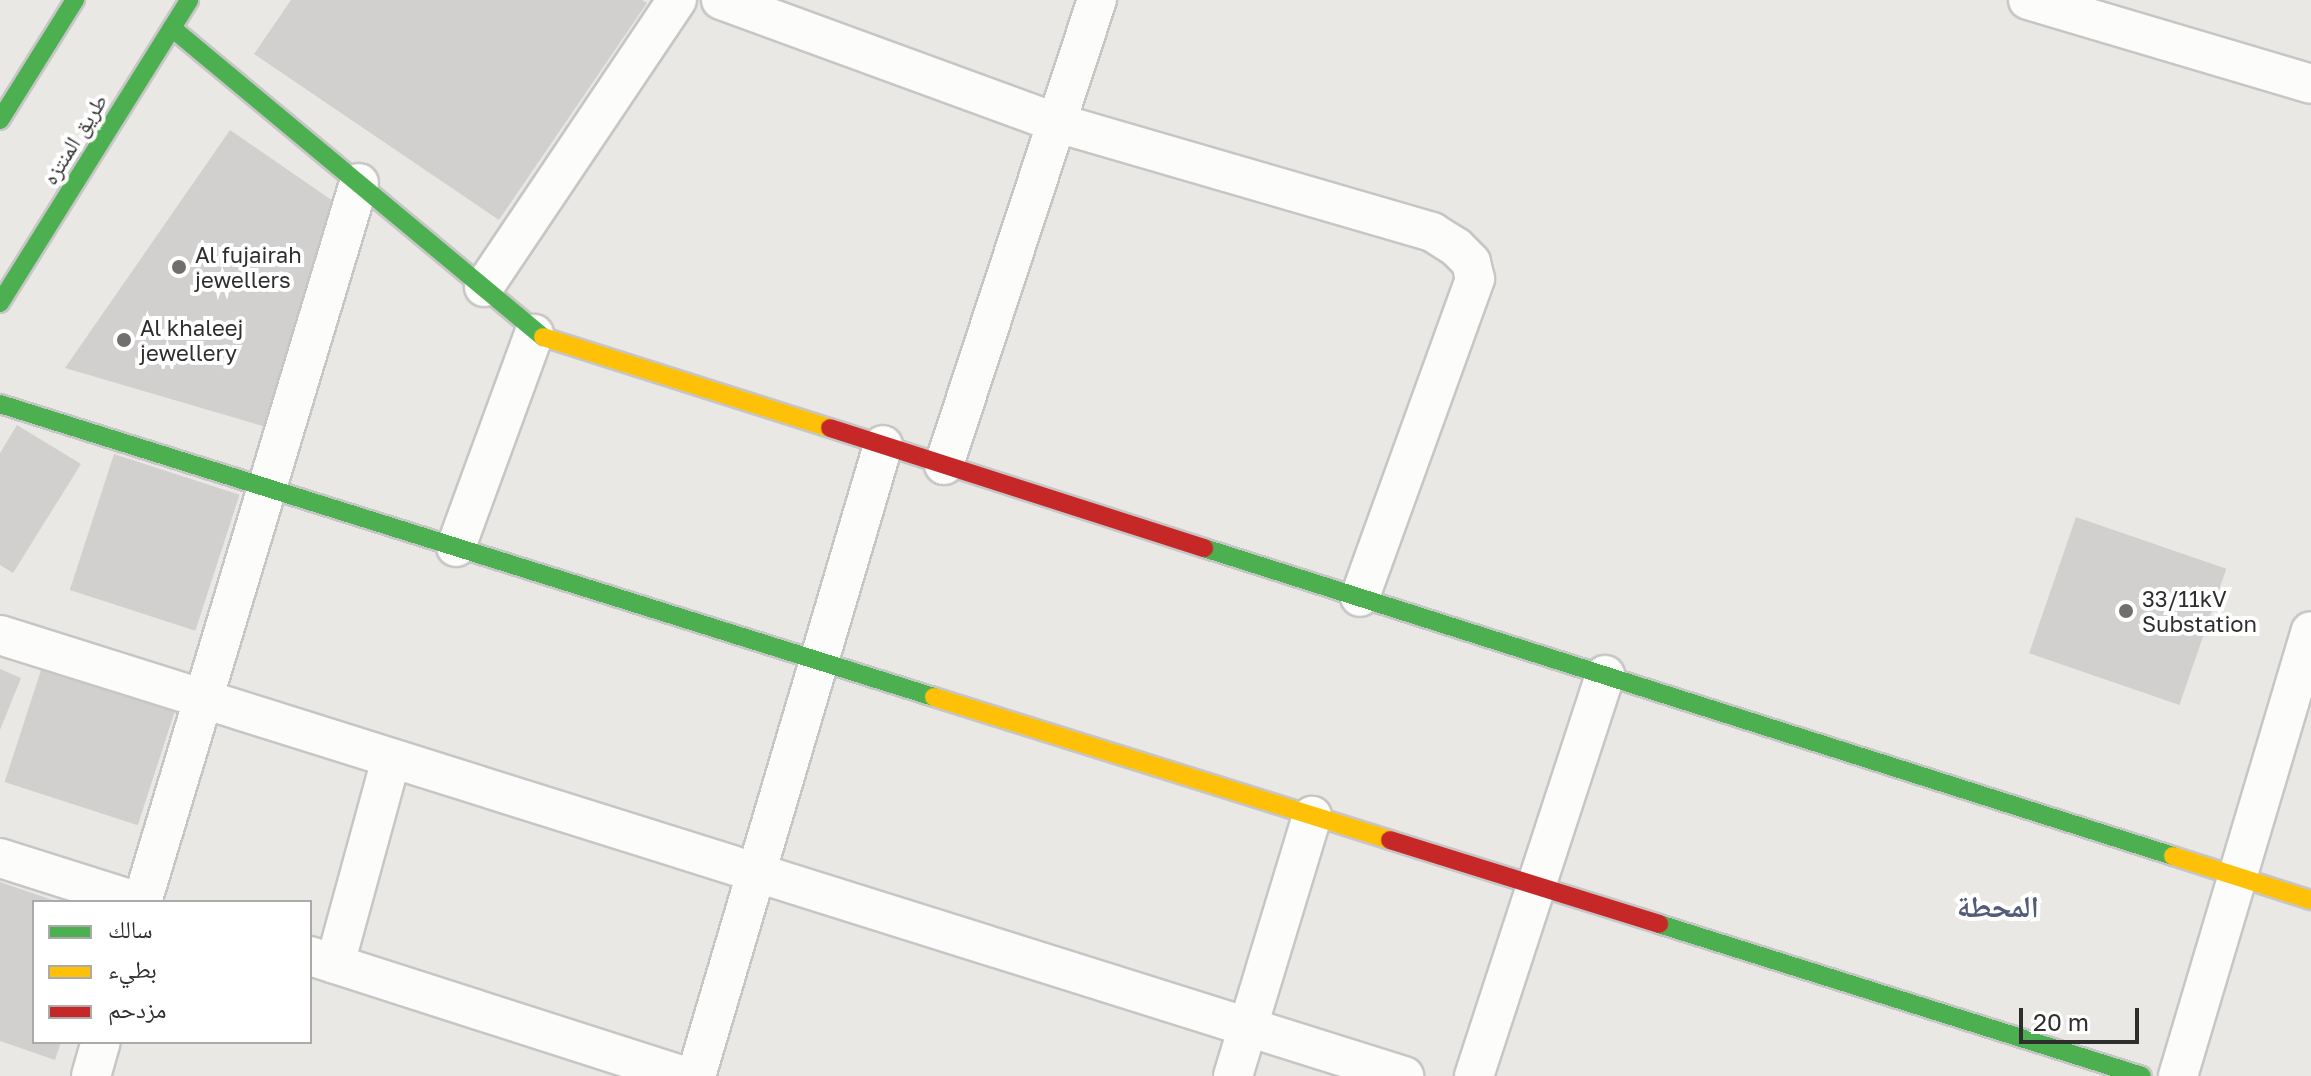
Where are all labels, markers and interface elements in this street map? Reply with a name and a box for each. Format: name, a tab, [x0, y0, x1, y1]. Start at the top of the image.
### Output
street label: طريق المنتزه	[36, 89, 112, 189]
place label: Al fujairah jewellers	[195, 241, 302, 292]
marker: Al fujairah jewellers	[170, 258, 188, 276]
place label: Al khaleej jewellery	[140, 314, 243, 366]
marker: Al khaleej jewellery	[115, 331, 133, 349]
place label: 33/11kV Substation	[2142, 585, 2257, 636]
marker: 33/11kV Substation	[2117, 602, 2135, 620]
district label: المحطة	[1957, 888, 2039, 924]
legend	[32, 900, 312, 1044]
text: سالك	[108, 914, 153, 943]
text: بطيء	[108, 954, 157, 983]
scale bar	[2023, 992, 2143, 1042]
text: مزدحم	[108, 994, 167, 1023]
text: 20 m	[2033, 1007, 2089, 1036]

